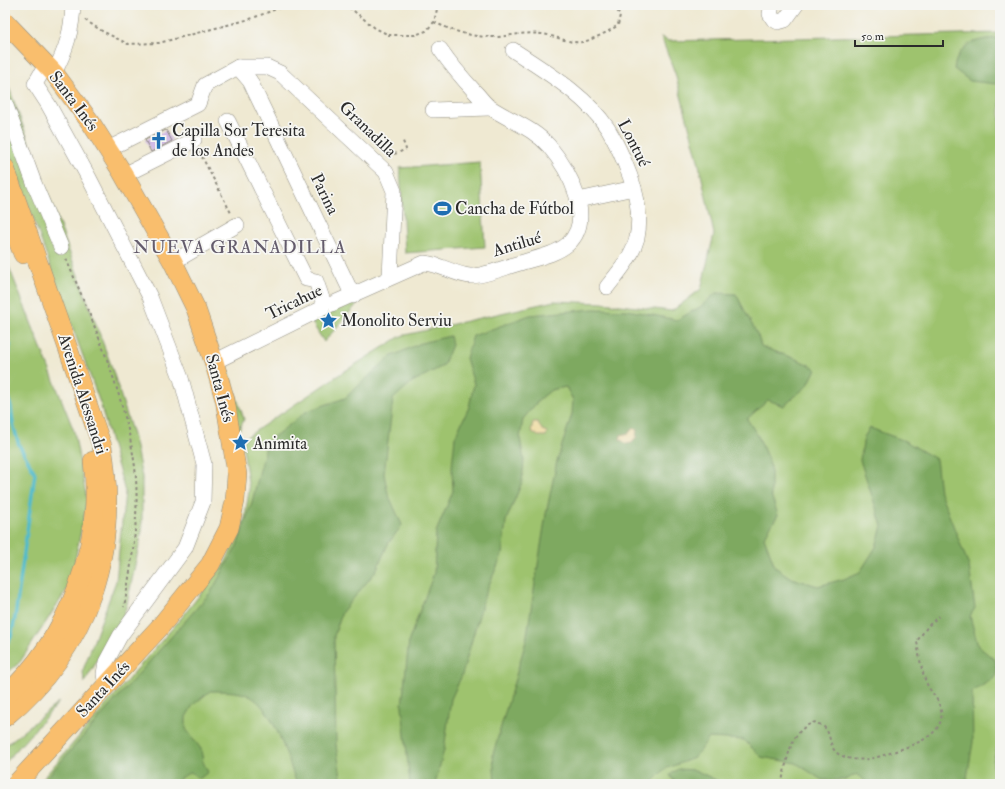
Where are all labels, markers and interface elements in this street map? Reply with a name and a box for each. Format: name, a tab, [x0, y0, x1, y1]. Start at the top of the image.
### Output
scale bar	[855, 22, 943, 48]
text: 50 m	[861, 29, 885, 44]
street label: Santa Inés	[45, 67, 103, 135]
street label: Granadilla	[335, 96, 402, 162]
street label: Lontué	[613, 116, 655, 171]
place label: Capilla Sor Teresita de los Andes	[172, 120, 306, 161]
church icon: Capilla Sor Teresita de los Andes	[149, 130, 169, 150]
street label: Parina	[306, 170, 344, 219]
sports icon: Cancha de Fútbol	[432, 198, 452, 218]
place label: Cancha de Fútbol	[455, 198, 574, 219]
street label: Antilué	[489, 226, 545, 262]
district label: NUEVA GRANADILLA	[133, 236, 347, 259]
street label: Tricahue	[262, 279, 326, 325]
place icon: Monolito Serviu	[318, 310, 338, 330]
place label: Monolito Serviu	[341, 310, 452, 331]
street label: Avenida Alessandri	[53, 330, 113, 457]
street label: Santa Inés	[201, 352, 239, 425]
place icon: Animita	[230, 433, 250, 453]
place label: Animita	[252, 433, 308, 454]
street label: Santa Inés	[72, 656, 135, 722]

